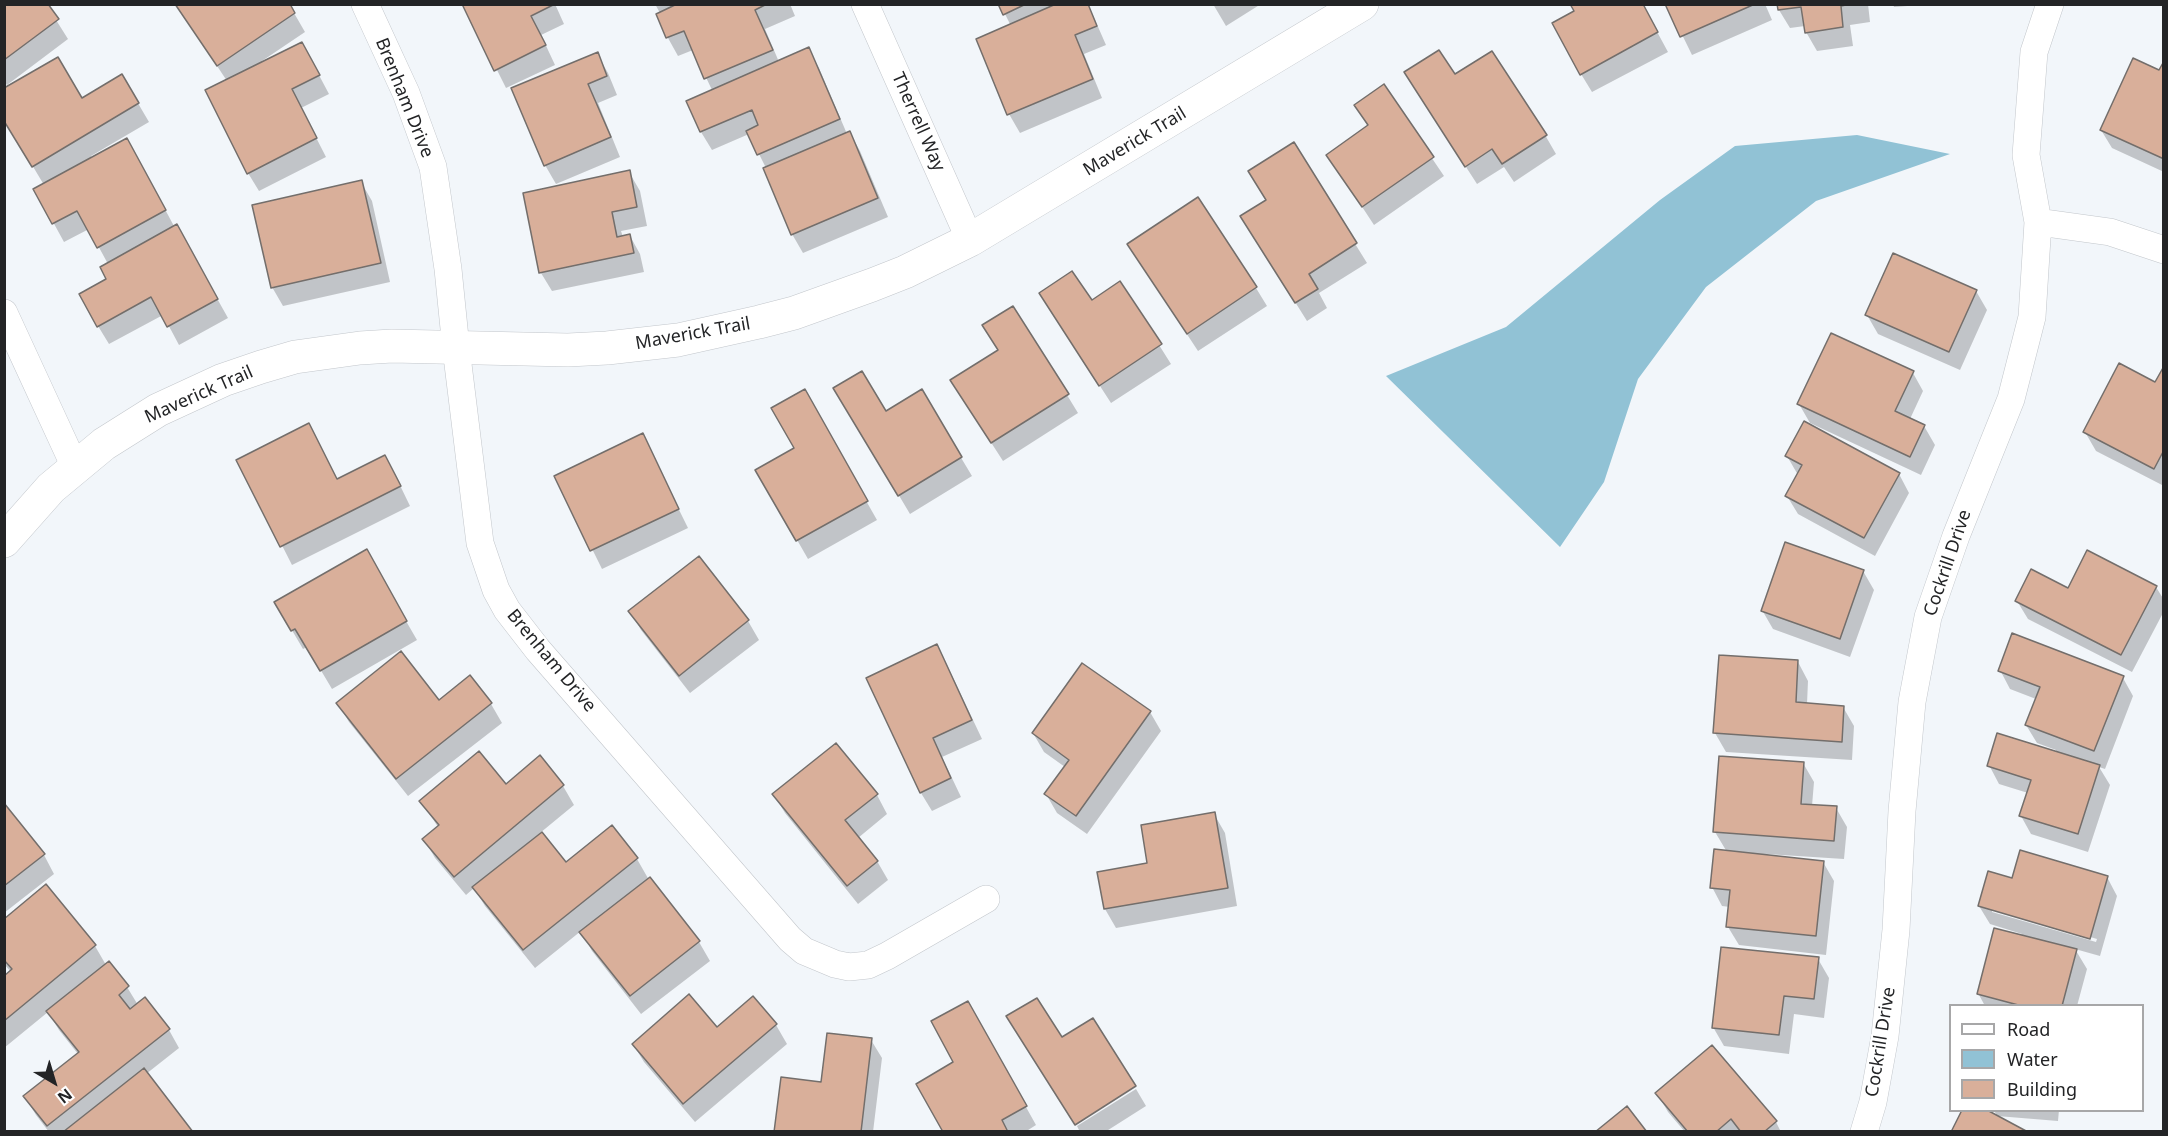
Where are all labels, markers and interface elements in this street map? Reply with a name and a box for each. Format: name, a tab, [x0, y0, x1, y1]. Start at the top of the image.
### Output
street label: Brenham Drive	[370, 35, 438, 161]
street label: Therrell Way	[887, 69, 949, 175]
street label: Maverick Trail	[1080, 103, 1190, 181]
street label: Maverick Trail	[634, 313, 752, 355]
street label: Maverick Trail	[141, 361, 257, 429]
street label: Cockrill Drive	[1920, 507, 1976, 619]
street label: Brenham Drive	[502, 605, 600, 717]
street label: Cockrill Drive	[1862, 985, 1900, 1099]
legend	[1949, 1004, 2144, 1112]
text: Road	[2007, 1017, 2050, 1041]
text: Water	[2007, 1047, 2058, 1071]
north arrow	[24, 1052, 84, 1112]
text: Building	[2007, 1077, 2077, 1101]
text: N	[53, 1084, 77, 1109]

